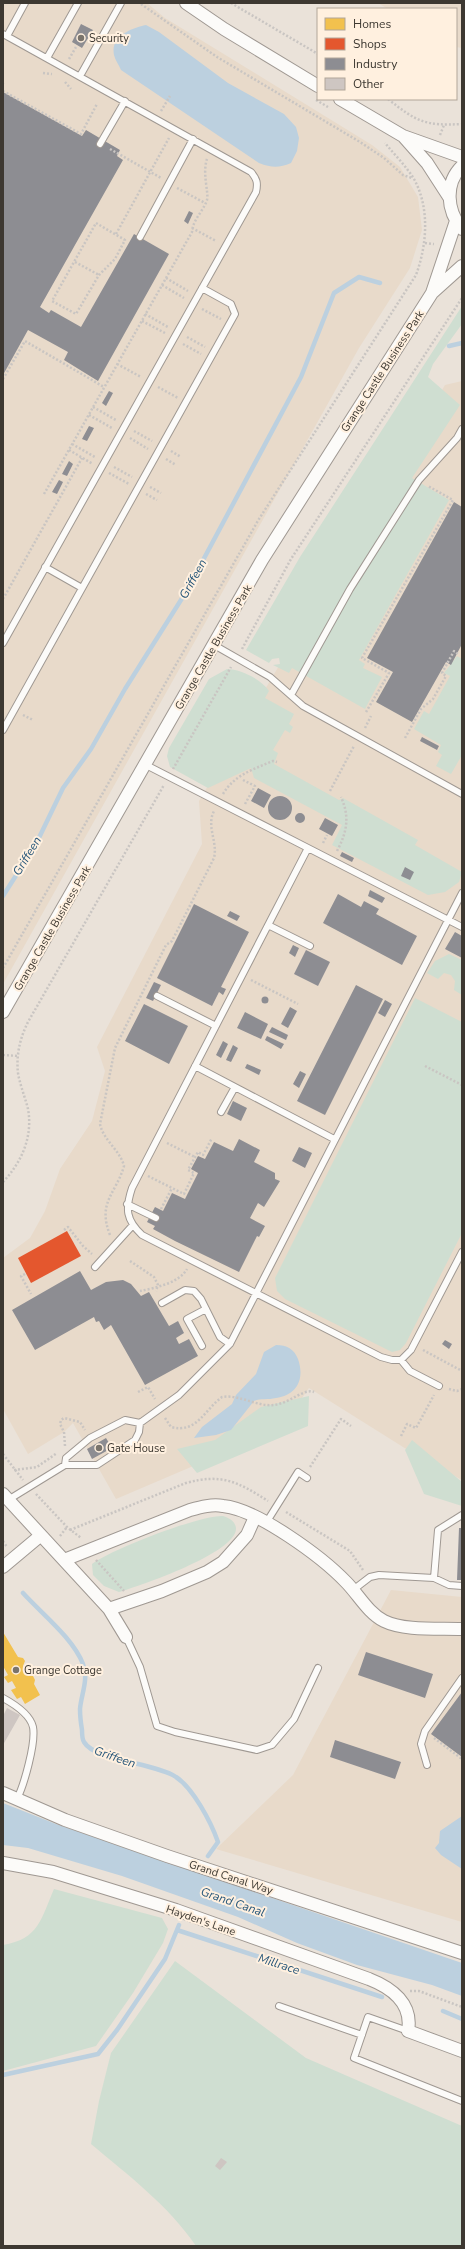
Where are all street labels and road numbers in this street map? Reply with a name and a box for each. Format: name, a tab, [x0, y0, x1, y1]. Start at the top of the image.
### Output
street label: Grange Castle Business Park	[337, 307, 428, 435]
street label: Grange Castle Business Park	[171, 582, 256, 712]
street label: Grange Castle Business Park	[10, 863, 95, 993]
street label: Grand Canal Way	[187, 1857, 275, 1898]
street label: Hayden's Lane	[164, 1902, 238, 1939]

